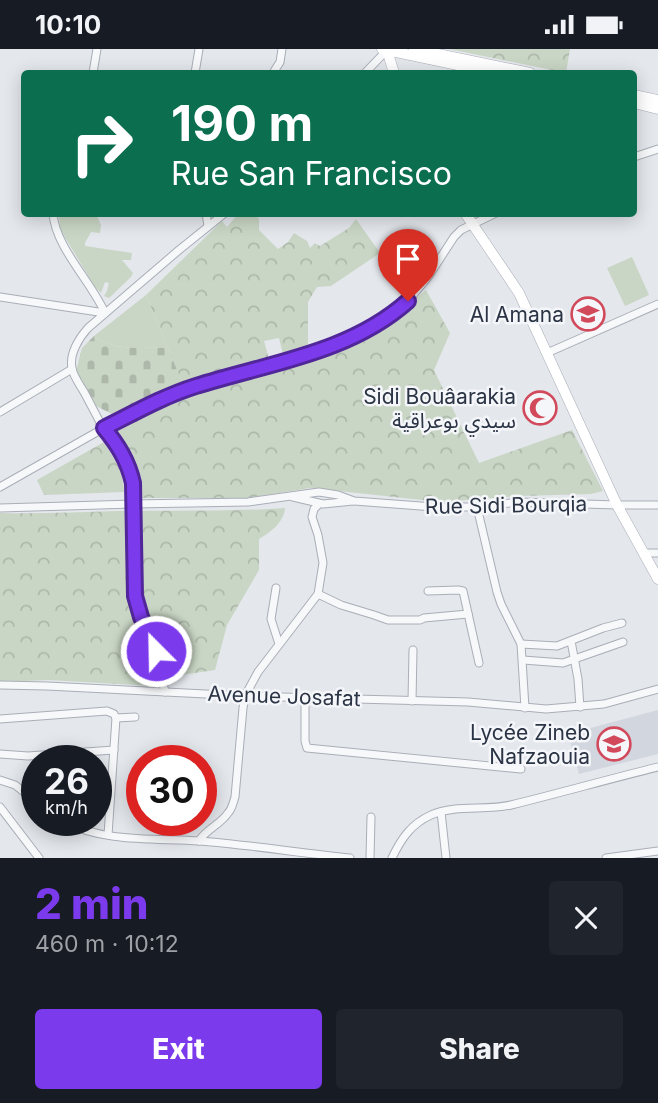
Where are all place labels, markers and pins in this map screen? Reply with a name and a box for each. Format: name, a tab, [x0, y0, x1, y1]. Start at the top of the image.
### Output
pin	[378, 229, 438, 301]
school or university icon: Al Amana	[569, 295, 607, 333]
place label: Al Amana	[470, 302, 564, 327]
place label: Sidi Bouâarakia سيدي بوعراقية	[363, 384, 516, 436]
mosque icon: Sidi Bouâarakia سيدي بوعراقية	[521, 389, 559, 427]
place label: Lycée Zineb Nafzaouia	[470, 720, 590, 769]
school or university icon: Lycée Zineb Nafzaouia	[595, 725, 633, 763]

